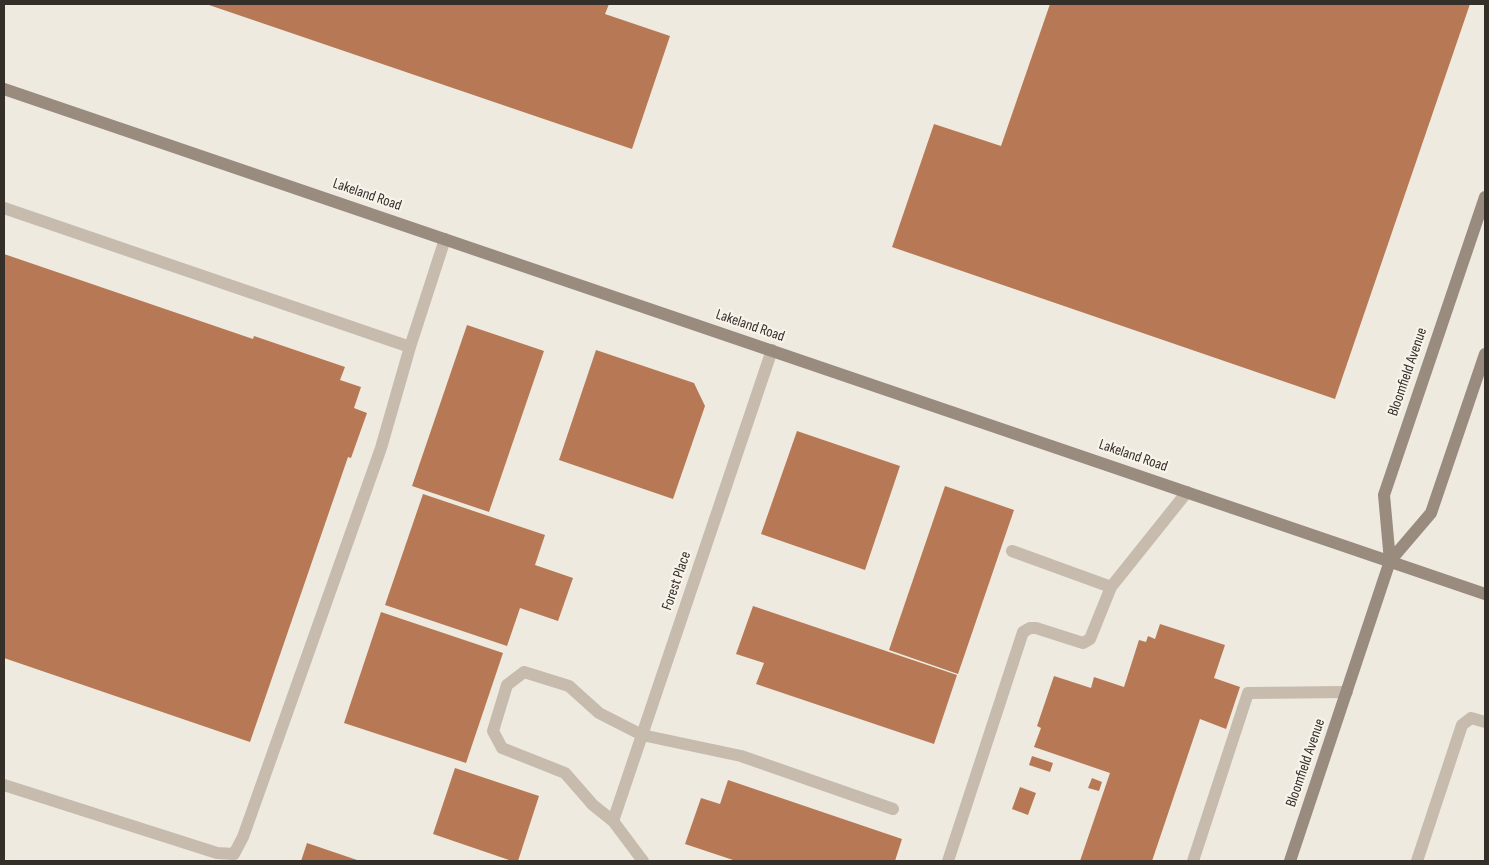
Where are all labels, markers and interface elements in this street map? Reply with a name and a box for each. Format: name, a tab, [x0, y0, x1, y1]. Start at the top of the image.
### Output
street label: Lakeland Road	[330, 175, 404, 215]
street label: Lakeland Road	[713, 306, 787, 346]
street label: Bloomfield Avenue	[1384, 325, 1432, 419]
street label: Lakeland Road	[1096, 436, 1170, 476]
street label: Forest Place	[659, 549, 695, 613]
street label: Bloomfield Avenue	[1282, 716, 1330, 810]

